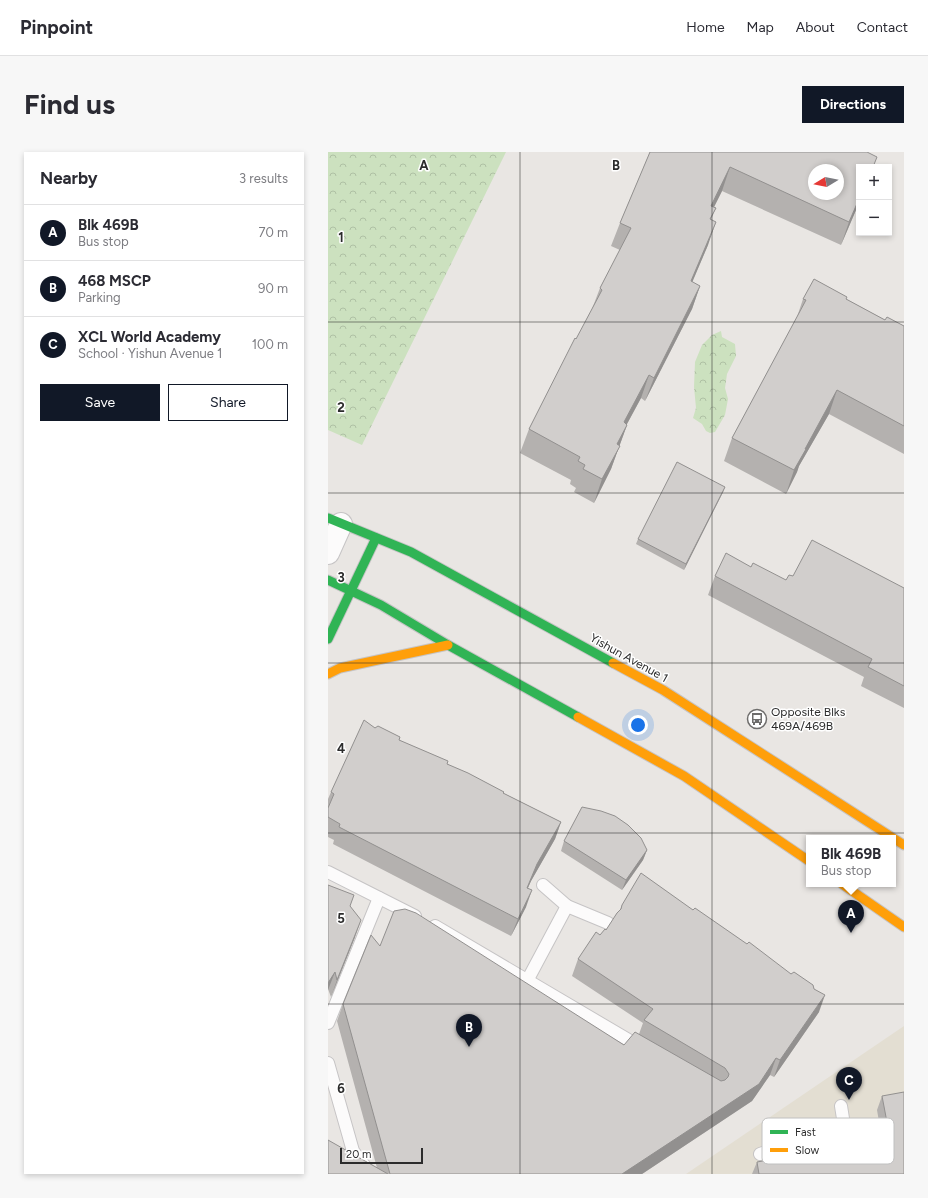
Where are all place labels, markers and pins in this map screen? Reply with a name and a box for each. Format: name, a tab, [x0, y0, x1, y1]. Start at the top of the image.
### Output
place label: Opposite Blks 469A/469B	[771, 705, 846, 733]
bus stop icon: Opposite Blks 469A/469B	[746, 708, 768, 730]
pin: A	[838, 900, 864, 933]
pin: B	[456, 1014, 482, 1047]
pin: C	[836, 1067, 862, 1100]

